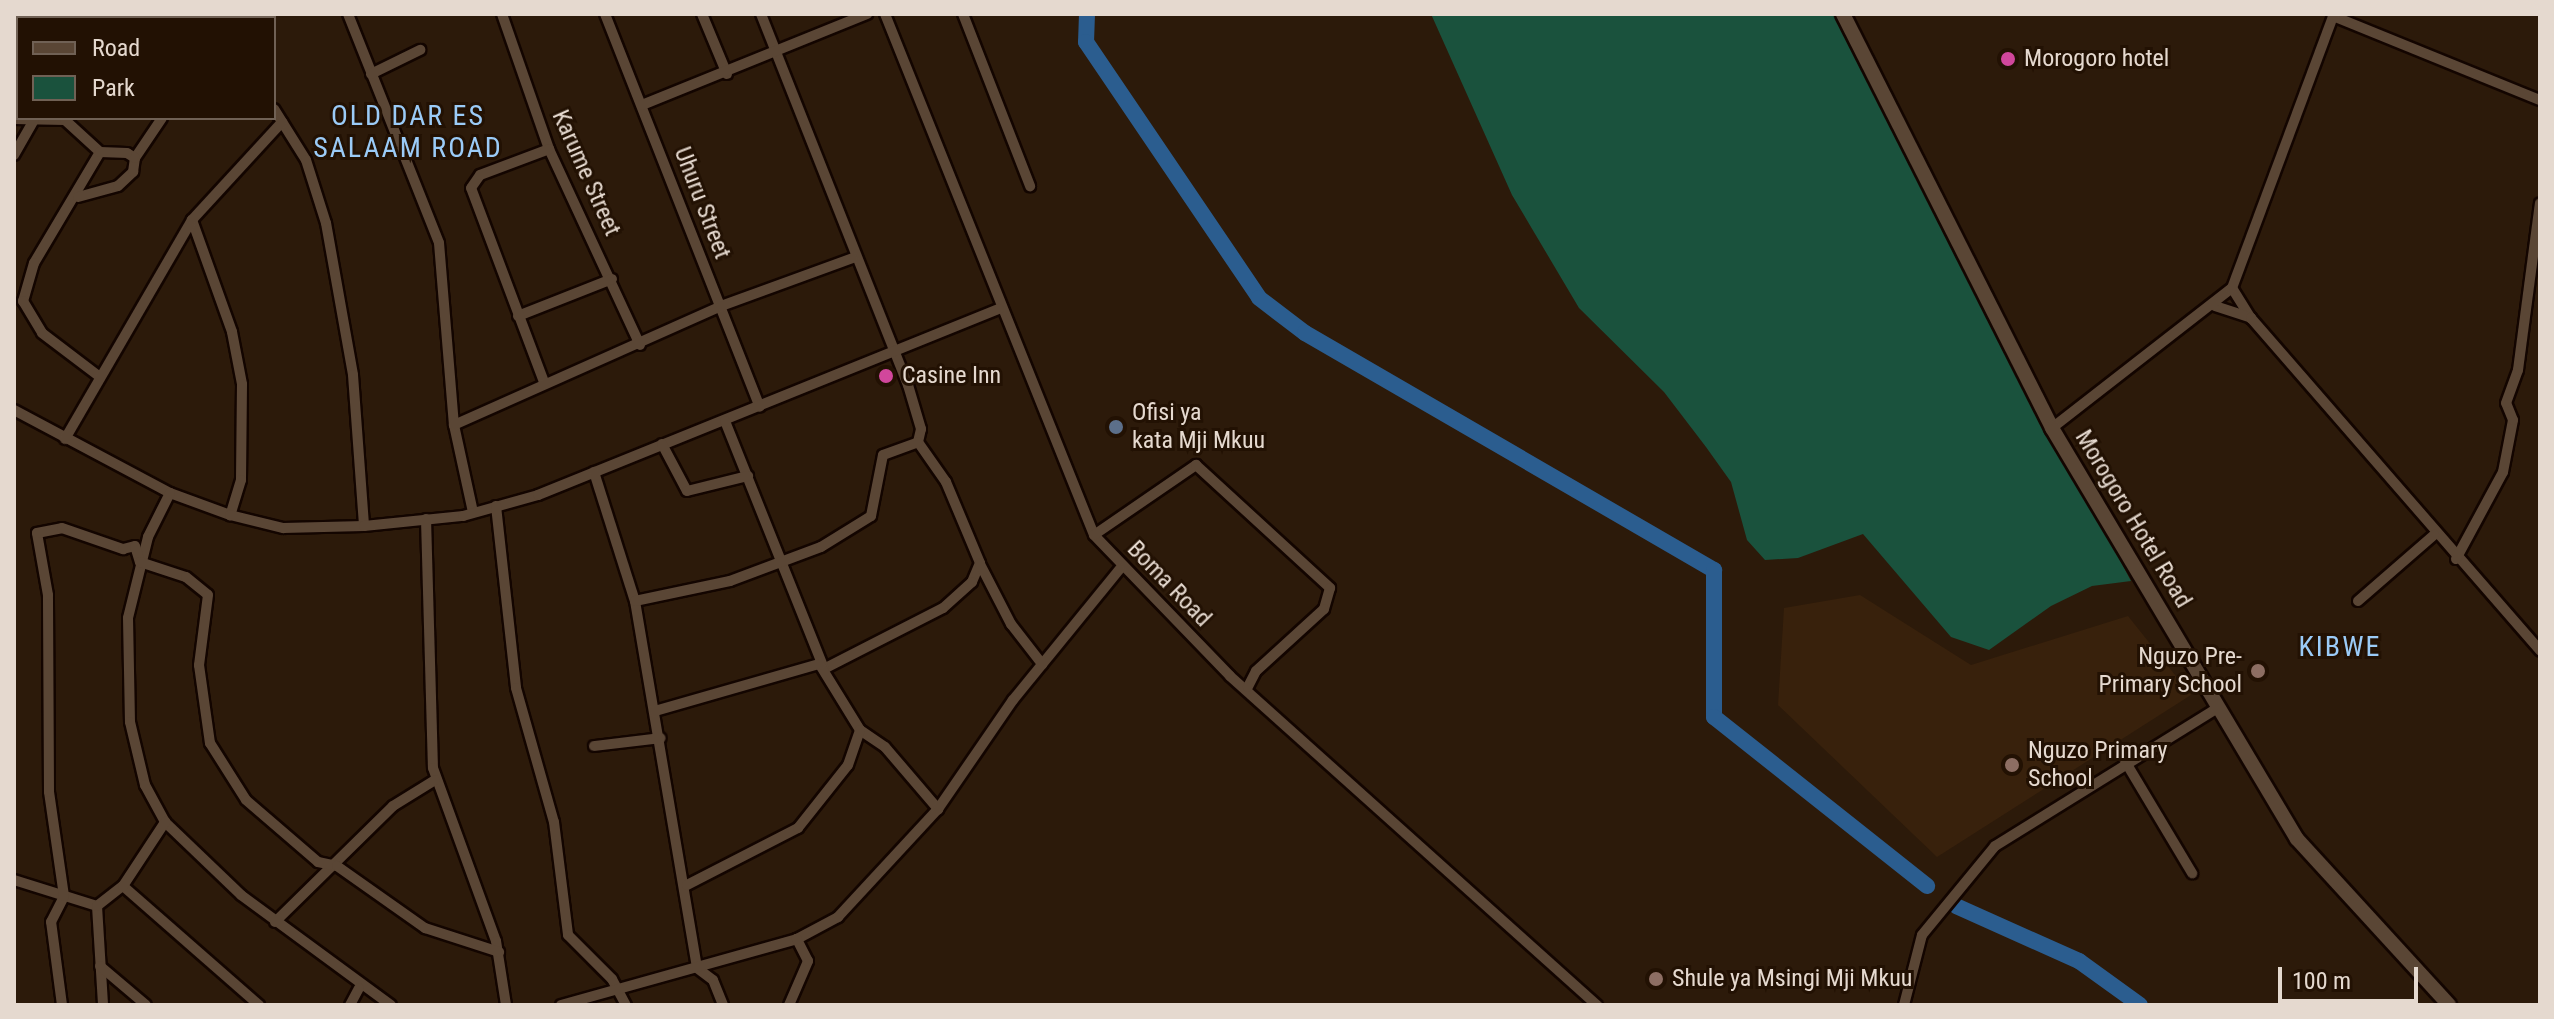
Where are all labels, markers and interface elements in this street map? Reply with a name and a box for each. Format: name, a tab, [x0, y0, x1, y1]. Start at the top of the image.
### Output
legend	[16, 16, 276, 120]
text: Road	[92, 34, 140, 62]
place label: Morogoro hotel	[2024, 45, 2169, 73]
marker: Morogoro hotel	[1999, 50, 2017, 68]
text: Park	[92, 74, 135, 102]
district label: OLD DAR ES SALAAM ROAD	[313, 99, 503, 165]
street label: Karume Street	[545, 106, 627, 240]
street label: Uhuru Street	[668, 143, 736, 263]
place label: Casine Inn	[902, 362, 1001, 390]
marker: Casine Inn	[877, 367, 895, 385]
place label: Ofisi ya kata Mji Mkuu	[1132, 399, 1265, 455]
marker: Ofisi ya kata Mji Mkuu	[1107, 418, 1125, 436]
street label: Morogoro Hotel Road	[2069, 425, 2197, 613]
street label: Boma Road	[1121, 535, 1217, 633]
district label: KIBWE	[2299, 630, 2381, 664]
place label: Nguzo Pre- Primary School	[2099, 643, 2242, 699]
marker: Nguzo Pre- Primary School	[2249, 662, 2267, 680]
place label: Nguzo Primary School	[2028, 737, 2167, 793]
marker: Nguzo Primary School	[2003, 756, 2021, 774]
scale bar	[2282, 951, 2422, 1001]
place label: Shule ya Msingi Mji Mkuu	[1672, 965, 1912, 993]
text: 100 m	[2292, 967, 2351, 995]
marker: Shule ya Msingi Mji Mkuu	[1647, 970, 1665, 988]

